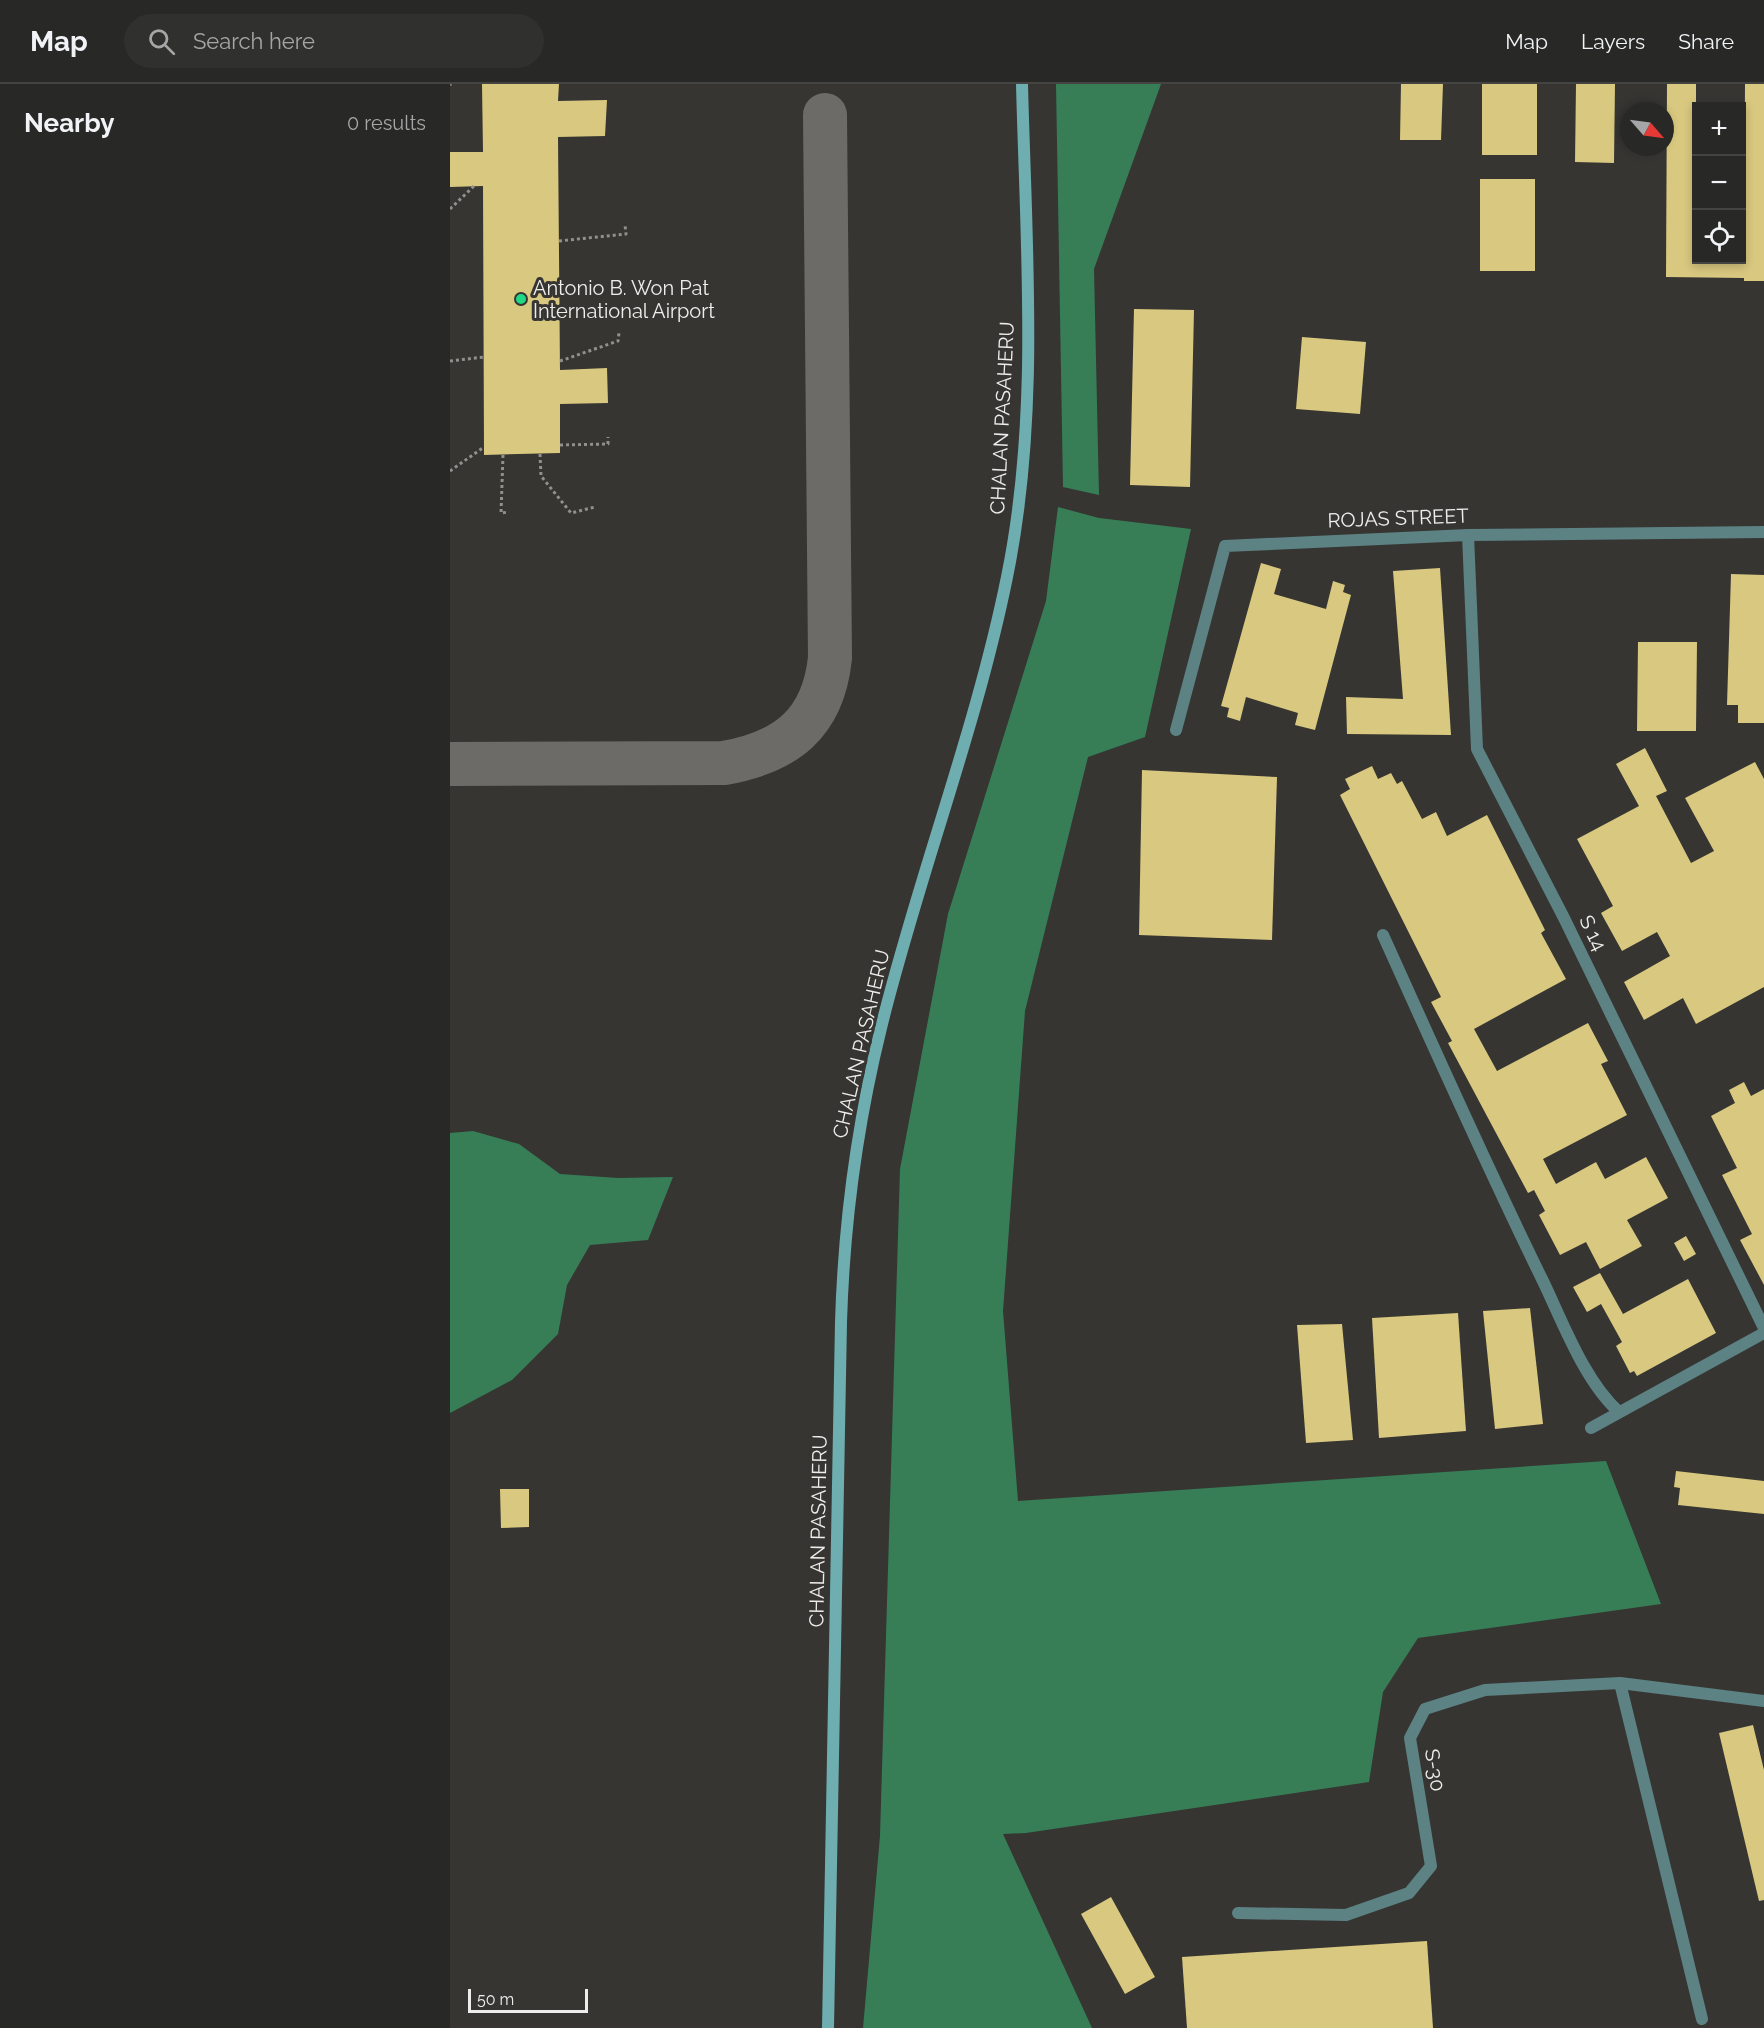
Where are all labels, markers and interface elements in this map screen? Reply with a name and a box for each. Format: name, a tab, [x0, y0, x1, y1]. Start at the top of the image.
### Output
search box	[124, 14, 544, 68]
text: Map	[30, 25, 88, 58]
icon: search	[145, 25, 178, 58]
text: Search here	[193, 28, 315, 54]
text: Map	[1505, 29, 1548, 54]
text: Layers	[1581, 29, 1645, 54]
text: Share	[1678, 29, 1734, 54]
north arrow	[1620, 102, 1674, 156]
map controls	[1692, 102, 1746, 264]
button: +	[1692, 102, 1746, 156]
text: Nearby	[24, 108, 114, 138]
text: 0 results	[347, 111, 426, 135]
button: −	[1692, 156, 1746, 210]
button: locate	[1692, 210, 1746, 264]
place label: Antonio B. Won Pat International Airport	[533, 276, 715, 323]
marker: Antonio B. Won Pat International Airport	[514, 292, 528, 306]
street label: CHALAN PASAHERU	[985, 321, 1019, 515]
street label: ROJAS STREET	[1327, 504, 1469, 532]
street label: S 14	[1574, 911, 1612, 955]
street label: CHALAN PASAHERU	[828, 947, 894, 1141]
street label: CHALAN PASAHERU	[804, 1434, 832, 1628]
street label: S-30	[1420, 1747, 1450, 1793]
scale bar	[468, 1986, 588, 2014]
text: 50 m	[477, 1990, 514, 2009]

